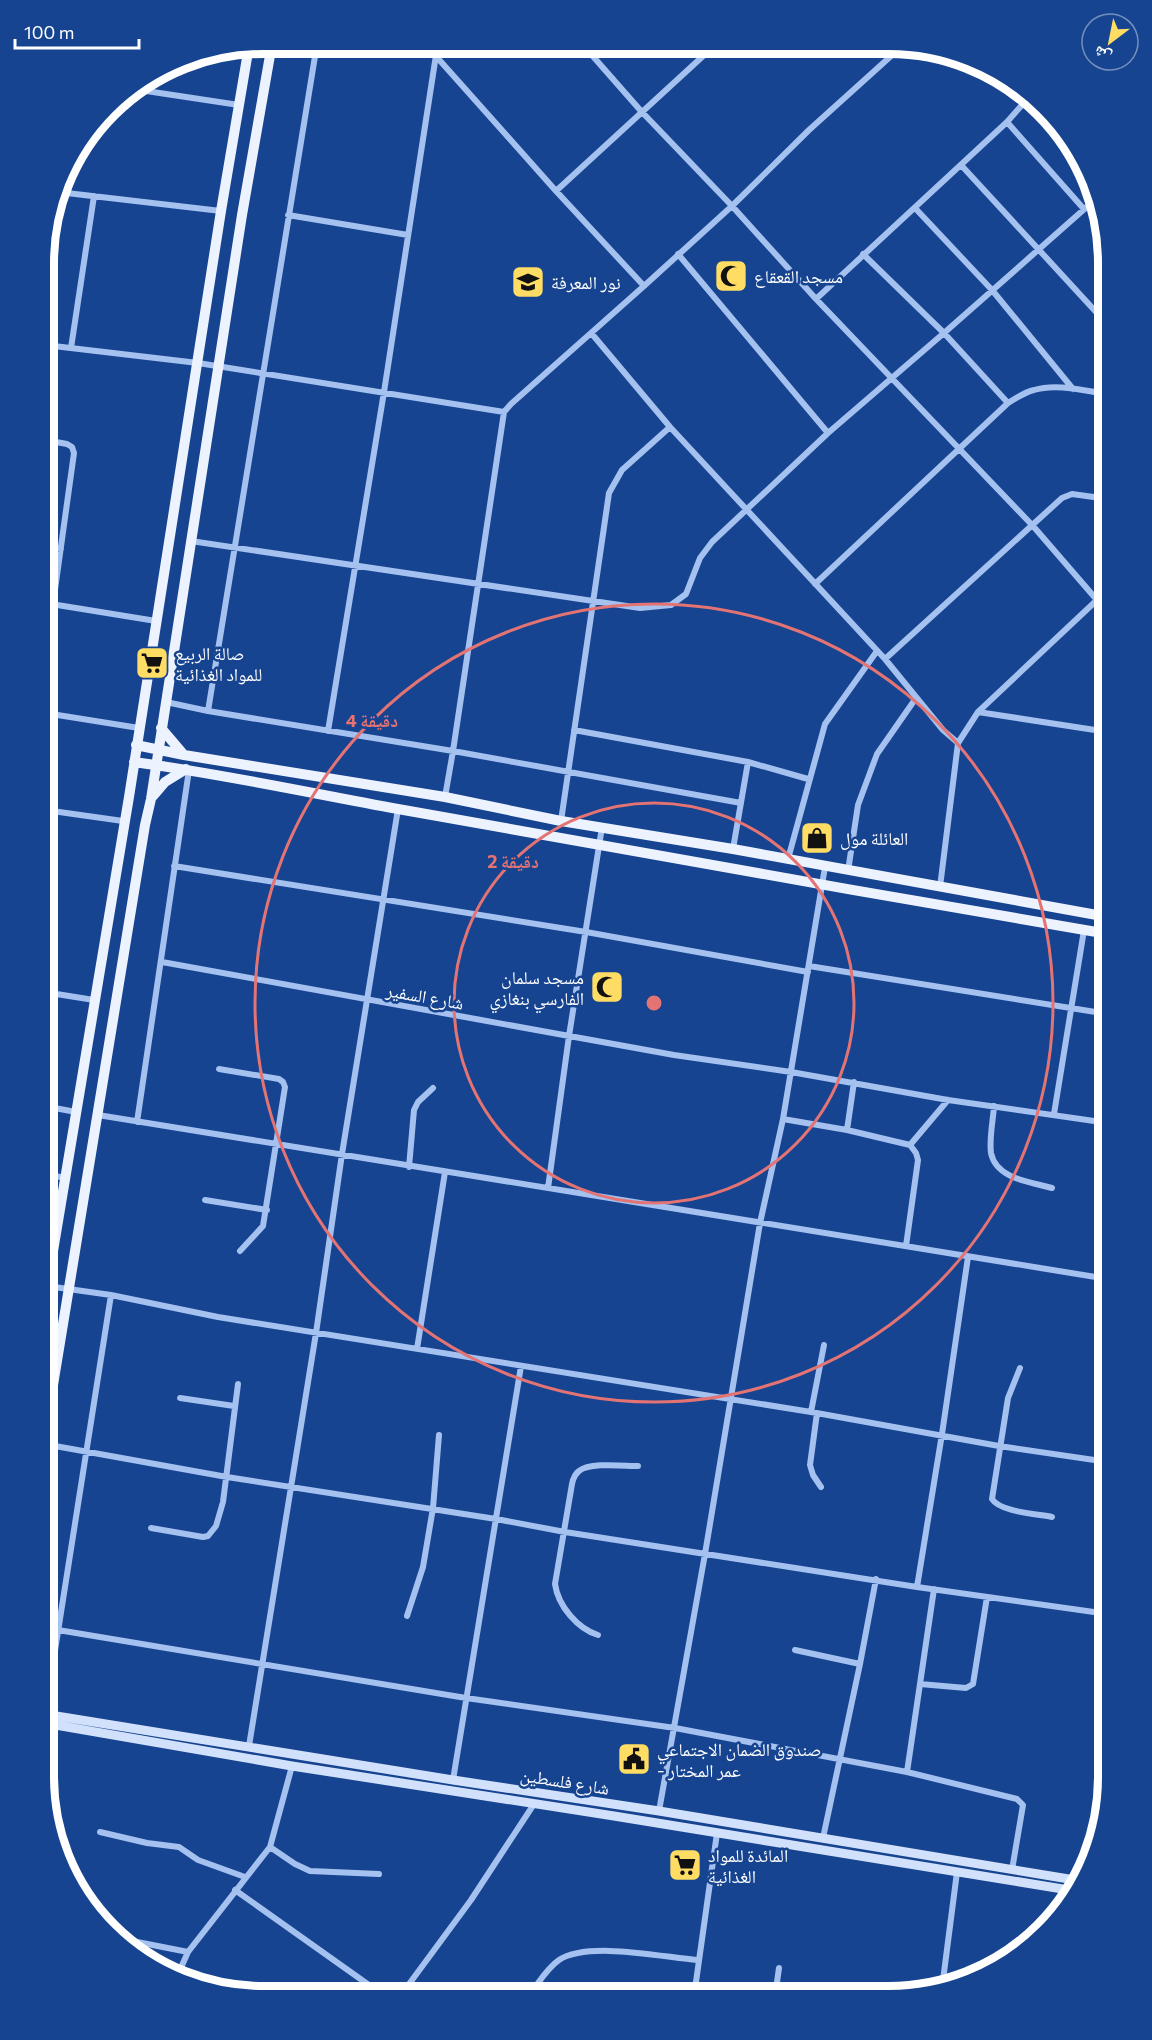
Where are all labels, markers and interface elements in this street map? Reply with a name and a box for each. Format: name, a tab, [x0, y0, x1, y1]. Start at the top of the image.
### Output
scale bar	[15, 12, 140, 50]
north arrow	[1080, 12, 1140, 72]
text: 100 m	[24, 21, 74, 43]
text: ش	[1090, 42, 1115, 68]
mosque icon: مسجد القعقاع	[713, 258, 749, 294]
school or university icon: نور المعرفة	[510, 264, 546, 300]
place label: مسجد القعقاع	[754, 265, 843, 288]
place label: نور المعرفة	[551, 271, 621, 293]
place label: صالة الربيع للمواد الغذائية	[175, 642, 262, 685]
supermarket icon: صالة الربيع للمواد الغذائية	[134, 645, 170, 681]
text: 4 دقيقة	[346, 709, 398, 731]
shop icon: العائلة مول	[799, 820, 835, 856]
place label: العائلة مول	[840, 827, 908, 850]
text: 2 دقيقة	[487, 850, 539, 872]
place label: مسجد سلمان الفارسي بنغازي	[489, 966, 584, 1014]
mosque icon: مسجد سلمان الفارسي بنغازي	[589, 969, 625, 1005]
street label: شارع السفير	[383, 978, 466, 1015]
centre of rings	[644, 993, 664, 1013]
place label: صندوق الضمان الاجتماعي - عمر المختار	[657, 1738, 822, 1781]
public building icon: صندوق الضمان الاجتماعي - عمر المختار	[616, 1741, 652, 1777]
street label: شارع فلسطين	[519, 1763, 611, 1800]
place label: المائدة للمواد الغذائية	[708, 1844, 788, 1887]
supermarket icon: المائدة للمواد الغذائية	[667, 1847, 703, 1883]

